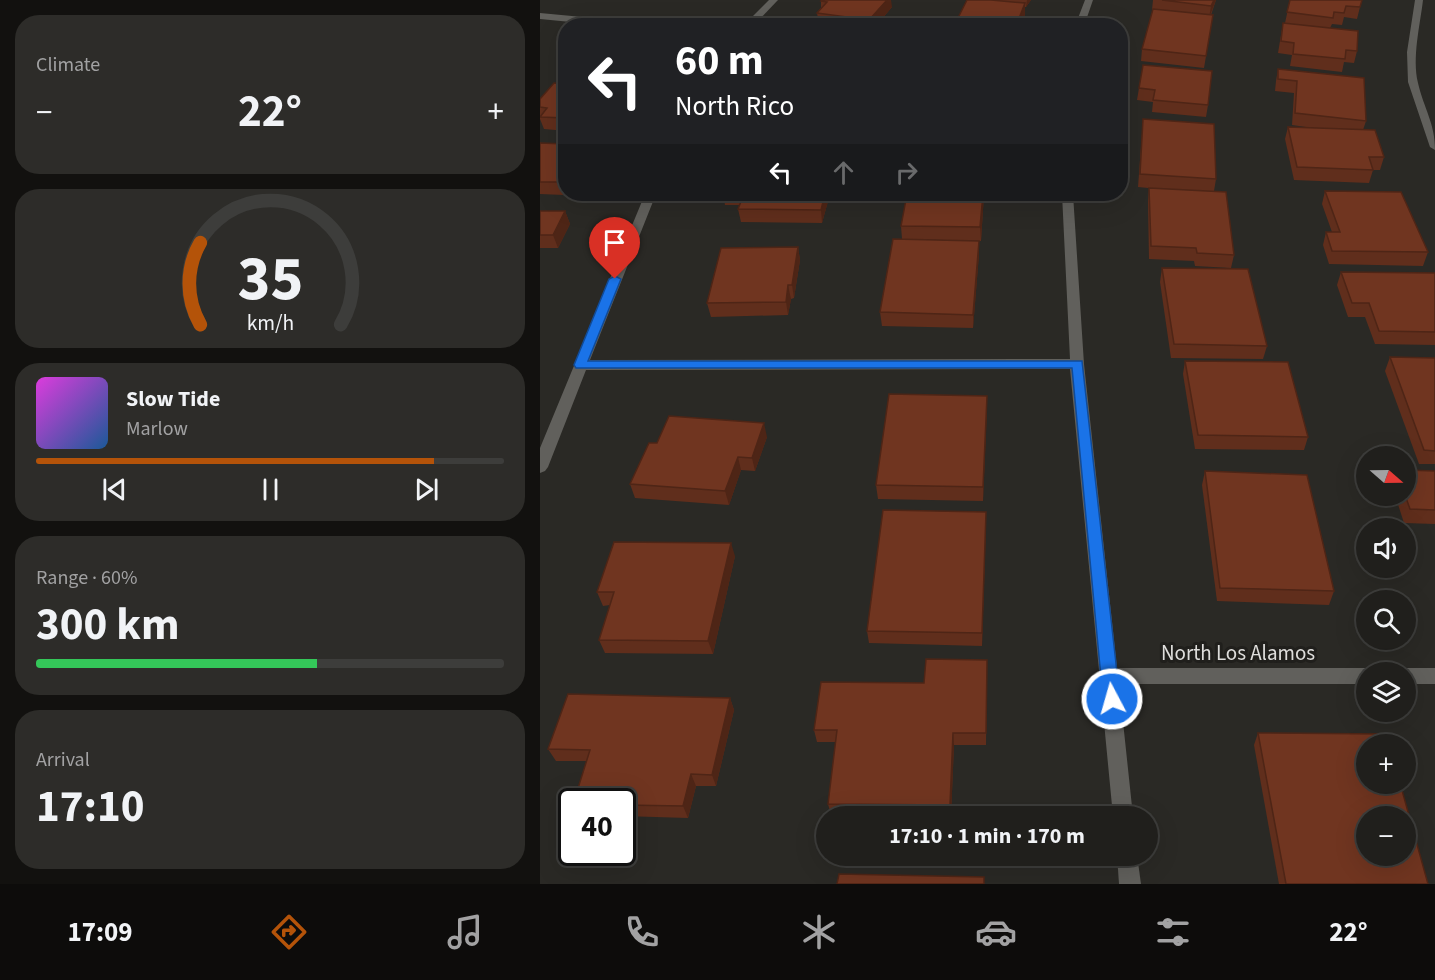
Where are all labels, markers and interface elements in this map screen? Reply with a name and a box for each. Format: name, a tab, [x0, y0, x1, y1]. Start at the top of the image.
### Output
text: 60 m	[675, 31, 764, 91]
icon: left	[576, 42, 654, 120]
text: Climate	[36, 51, 100, 79]
text: 22°	[238, 80, 302, 144]
text: North Rico	[675, 87, 794, 126]
text: −	[36, 89, 52, 136]
text: +	[488, 89, 504, 136]
icon: left	[764, 156, 797, 189]
icon: ahead	[827, 156, 860, 189]
icon: right	[890, 156, 923, 189]
pin	[589, 217, 640, 279]
icon: arrive	[598, 226, 631, 259]
text: 35	[237, 235, 303, 324]
text: km/h	[246, 309, 294, 340]
text: Slow Tide	[126, 383, 220, 415]
text: Marlow	[126, 415, 188, 443]
north arrow	[1356, 446, 1416, 506]
map controls	[1356, 446, 1416, 866]
icon: previous	[98, 473, 131, 506]
icon: pause	[254, 473, 287, 506]
icon: next	[410, 473, 443, 506]
button: sound	[1356, 518, 1416, 578]
text: Range · 60%	[36, 564, 137, 592]
button: search	[1356, 590, 1416, 650]
text: 300 km	[36, 593, 180, 657]
street label: North Los Alamos	[1161, 638, 1315, 668]
button: layers	[1356, 662, 1416, 722]
position arrow	[1080, 667, 1144, 731]
button: +	[1356, 734, 1416, 794]
text: Arrival	[36, 746, 90, 774]
text: 17:10	[36, 775, 145, 839]
speed limit sign: 40	[558, 788, 636, 866]
button: −	[1356, 806, 1416, 866]
text: 17:10 · 1 min · 170 m	[889, 820, 1085, 852]
icon: directions	[268, 911, 310, 953]
icon: music	[444, 911, 486, 953]
icon: phone	[621, 911, 663, 953]
icon: climate	[798, 911, 840, 953]
icon: car	[975, 911, 1017, 953]
icon: filters	[1152, 911, 1194, 953]
text: 17:09	[67, 913, 133, 952]
text: 22°	[1329, 913, 1368, 952]

